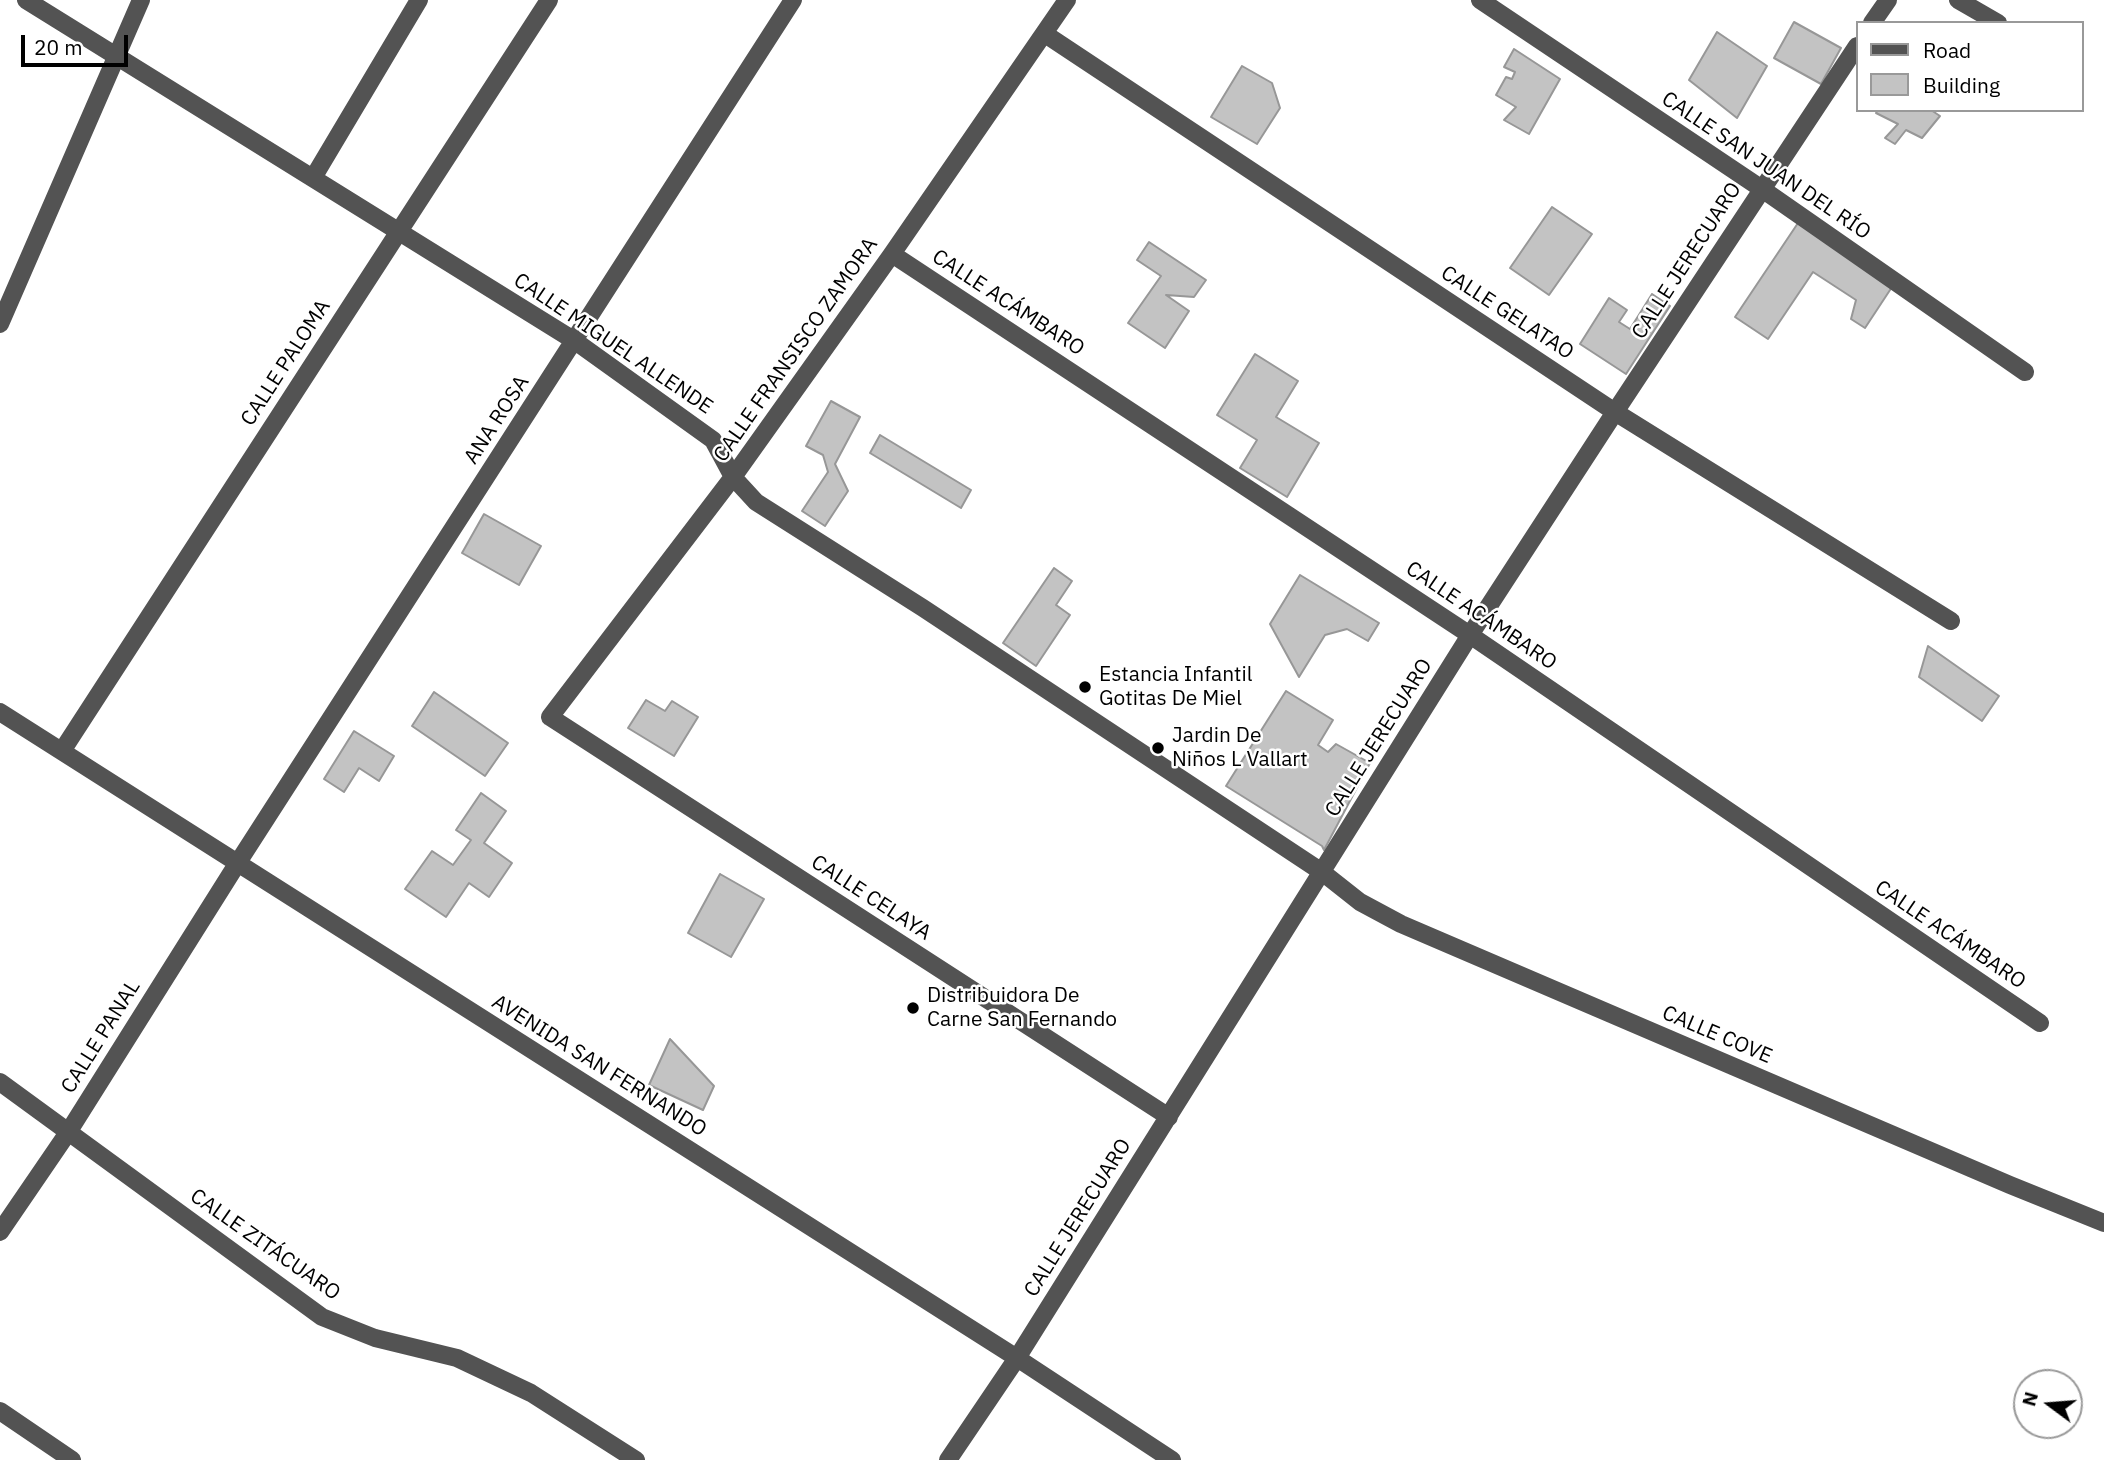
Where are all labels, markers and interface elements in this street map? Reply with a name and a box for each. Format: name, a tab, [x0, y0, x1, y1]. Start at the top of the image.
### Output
scale bar	[24, 21, 131, 65]
legend	[1856, 21, 2083, 112]
text: 20 m	[34, 33, 83, 61]
text: Road	[1923, 36, 1971, 64]
text: Building	[1923, 71, 2000, 99]
street label: CALLE SAN JUAN DEL RÍO	[1657, 87, 1875, 245]
street label: CALLE JERECUARO	[1627, 178, 1747, 344]
street label: CALLE FRANSISCO ZAMORA	[709, 233, 883, 467]
street label: CALLE ACÁMBARO	[927, 244, 1089, 362]
street label: CALLE GELATAO	[1436, 261, 1578, 365]
street label: CALLE MIGUEL ALLENDE	[509, 268, 717, 420]
street label: CALLE PALOMA	[236, 295, 336, 431]
street label: ANA ROSA	[459, 371, 535, 469]
street label: CALLE ACÁMBARO	[1401, 556, 1561, 676]
street label: CALLE JERECUARO	[1320, 654, 1438, 822]
place label: Estancia Infantil Gotitas De Miel	[1099, 662, 1252, 712]
marker: Estancia Infantil Gotitas De Miel	[1077, 679, 1093, 695]
place label: Jardin De Niños L Vallart	[1172, 723, 1308, 773]
marker: Jardin De Niños L Vallart	[1150, 740, 1166, 756]
street label: CALLE CELAYA	[806, 850, 936, 946]
street label: CALLE ACÁMBARO	[1870, 875, 2030, 995]
street label: CALLE PANAL	[56, 976, 146, 1098]
place label: Distribuidora De Carne San Fernando	[927, 983, 1117, 1033]
street label: AVENIDA SAN FERNANDO	[487, 990, 711, 1142]
marker: Distribuidora De Carne San Fernando	[905, 1000, 921, 1016]
street label: CALLE COVE	[1658, 1001, 1776, 1069]
street label: CALLE JERECUARO	[1019, 1134, 1137, 1302]
street label: CALLE ZITÁCUARO	[185, 1184, 345, 1306]
north arrow	[2013, 1369, 2083, 1439]
text: N	[2016, 1389, 2043, 1409]

